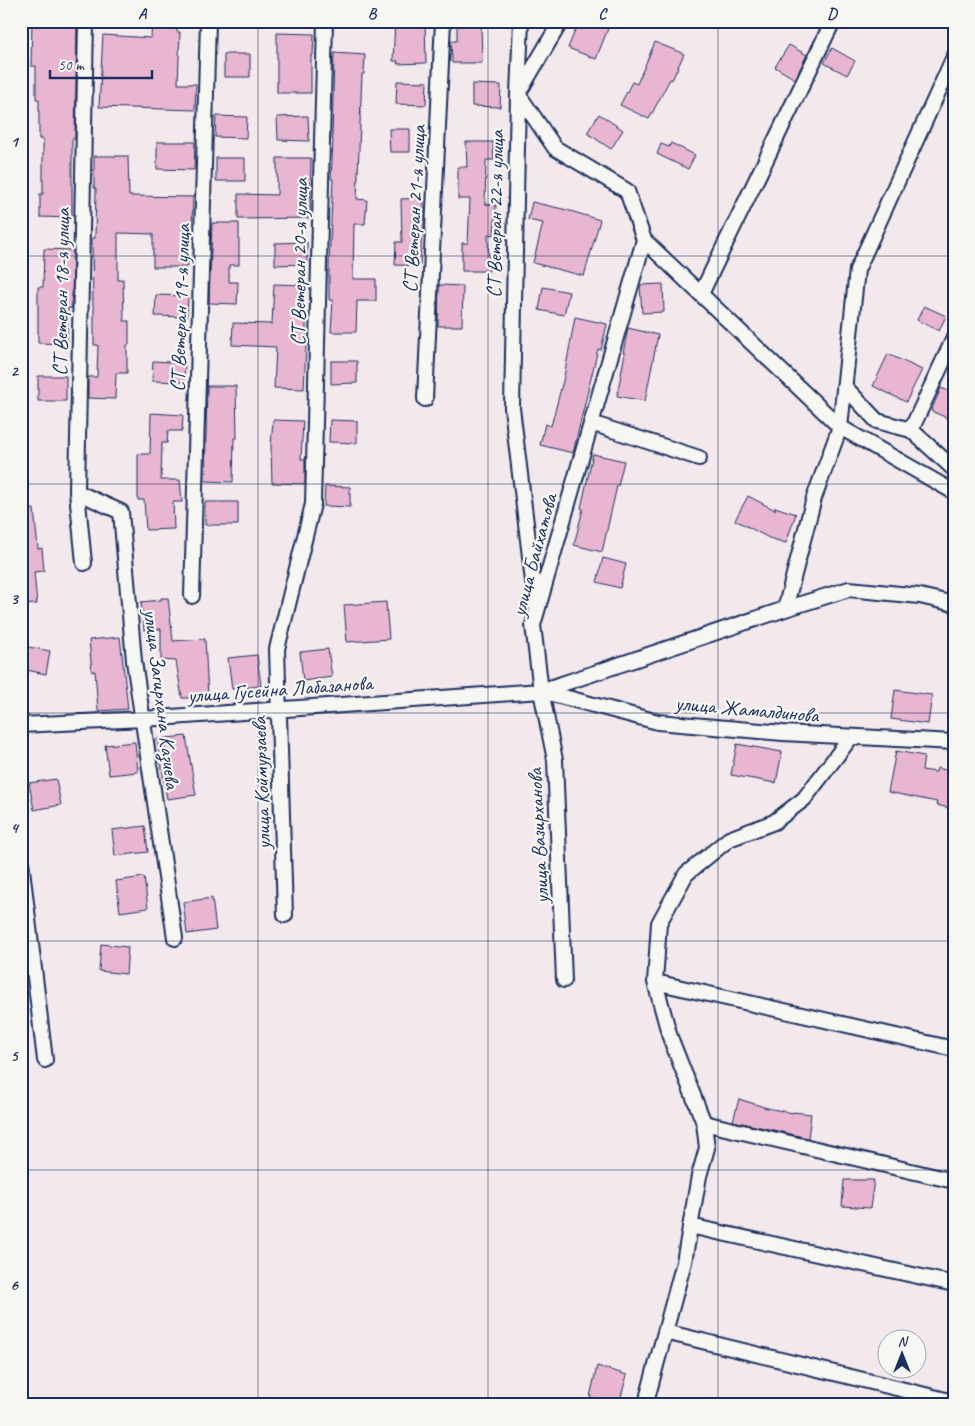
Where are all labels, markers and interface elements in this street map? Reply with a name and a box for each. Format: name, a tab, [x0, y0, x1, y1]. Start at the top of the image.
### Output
text: A	[138, 4, 148, 24]
text: B	[368, 4, 378, 24]
text: C	[598, 4, 608, 24]
text: D	[827, 4, 838, 24]
scale bar	[50, 48, 152, 80]
text: 50 m	[58, 56, 85, 75]
street label: СТ Ветеран 21-я улица	[397, 123, 431, 293]
street label: СТ Ветеран 22-я улица	[481, 128, 509, 298]
text: 1	[10, 132, 19, 152]
street label: СТ Ветеран 20-я улица	[285, 176, 313, 346]
street label: СТ Ветеран 18-я улица	[47, 206, 75, 376]
street label: СТ Ветеран 19-я улица	[164, 222, 196, 392]
text: 2	[10, 361, 19, 381]
street label: улица Байхатова	[505, 489, 563, 621]
text: 3	[10, 589, 19, 609]
street label: улица Загирхана Казиева	[137, 606, 186, 792]
street label: улица Гусейна Лабазанова	[185, 669, 376, 709]
street label: улица Жамалдинова	[672, 690, 821, 728]
street label: улица Коймурзаева	[246, 714, 276, 852]
street label: улица Вазирханова	[521, 766, 555, 906]
text: 4	[10, 818, 19, 838]
text: 5	[11, 1046, 20, 1066]
text: 6	[10, 1275, 19, 1295]
north arrow	[878, 1328, 928, 1378]
text: N	[898, 1333, 909, 1350]

